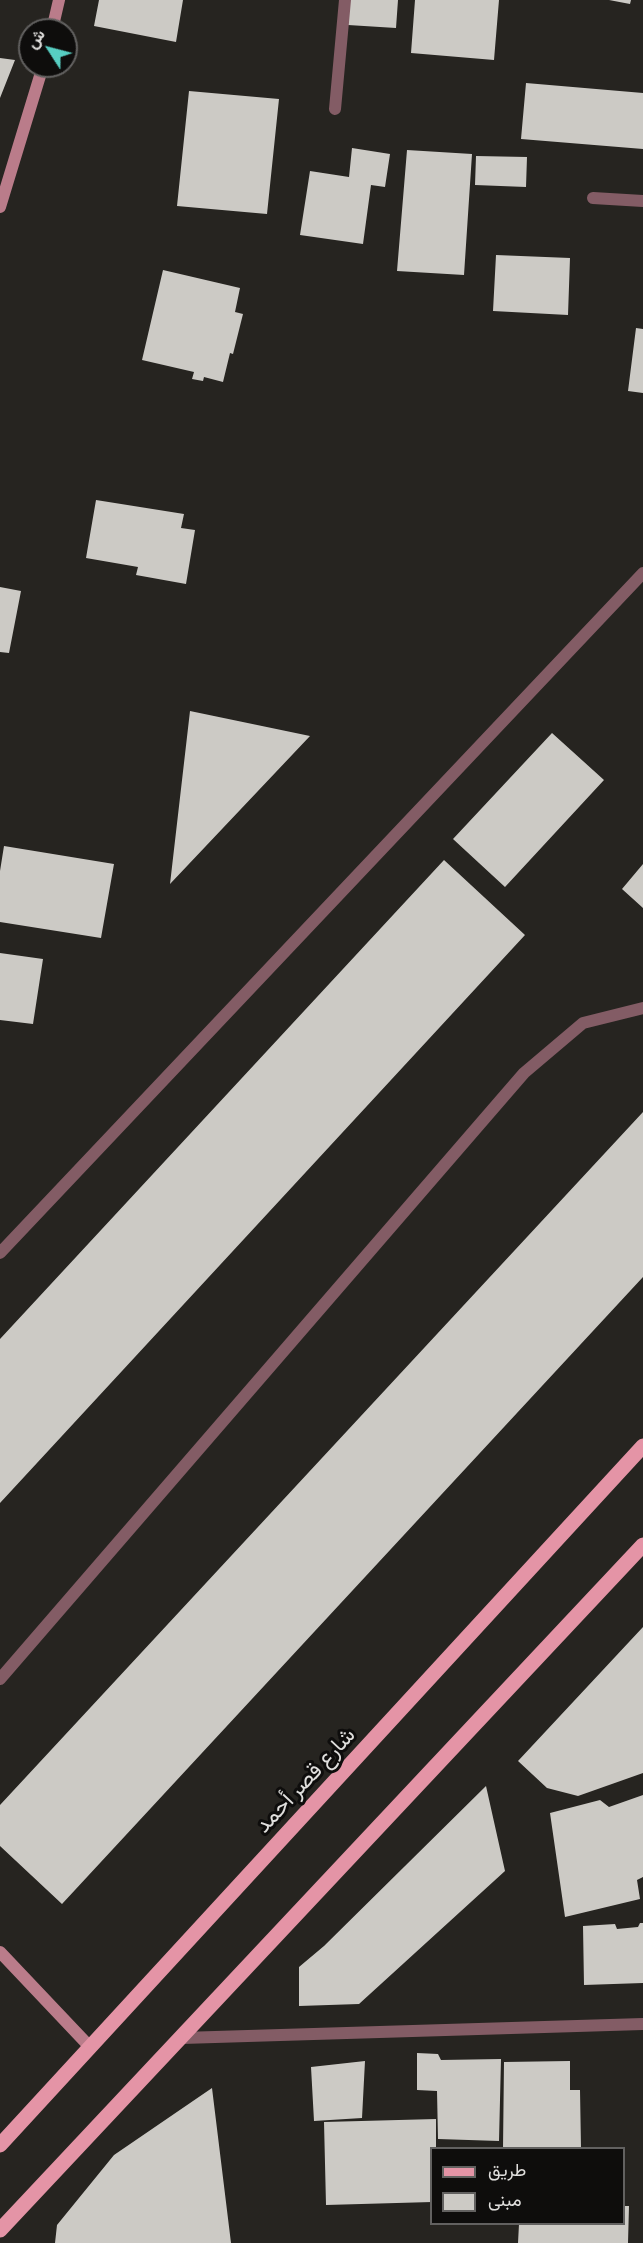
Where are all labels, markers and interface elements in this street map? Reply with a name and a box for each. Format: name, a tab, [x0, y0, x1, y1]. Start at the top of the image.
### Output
north arrow	[18, 18, 78, 78]
text: ش	[21, 25, 48, 52]
street label: شارع قصر أحمد	[250, 1722, 360, 1838]
legend	[430, 2147, 625, 2225]
text: طريق	[488, 2158, 526, 2180]
text: مبنى	[488, 2188, 522, 2210]

